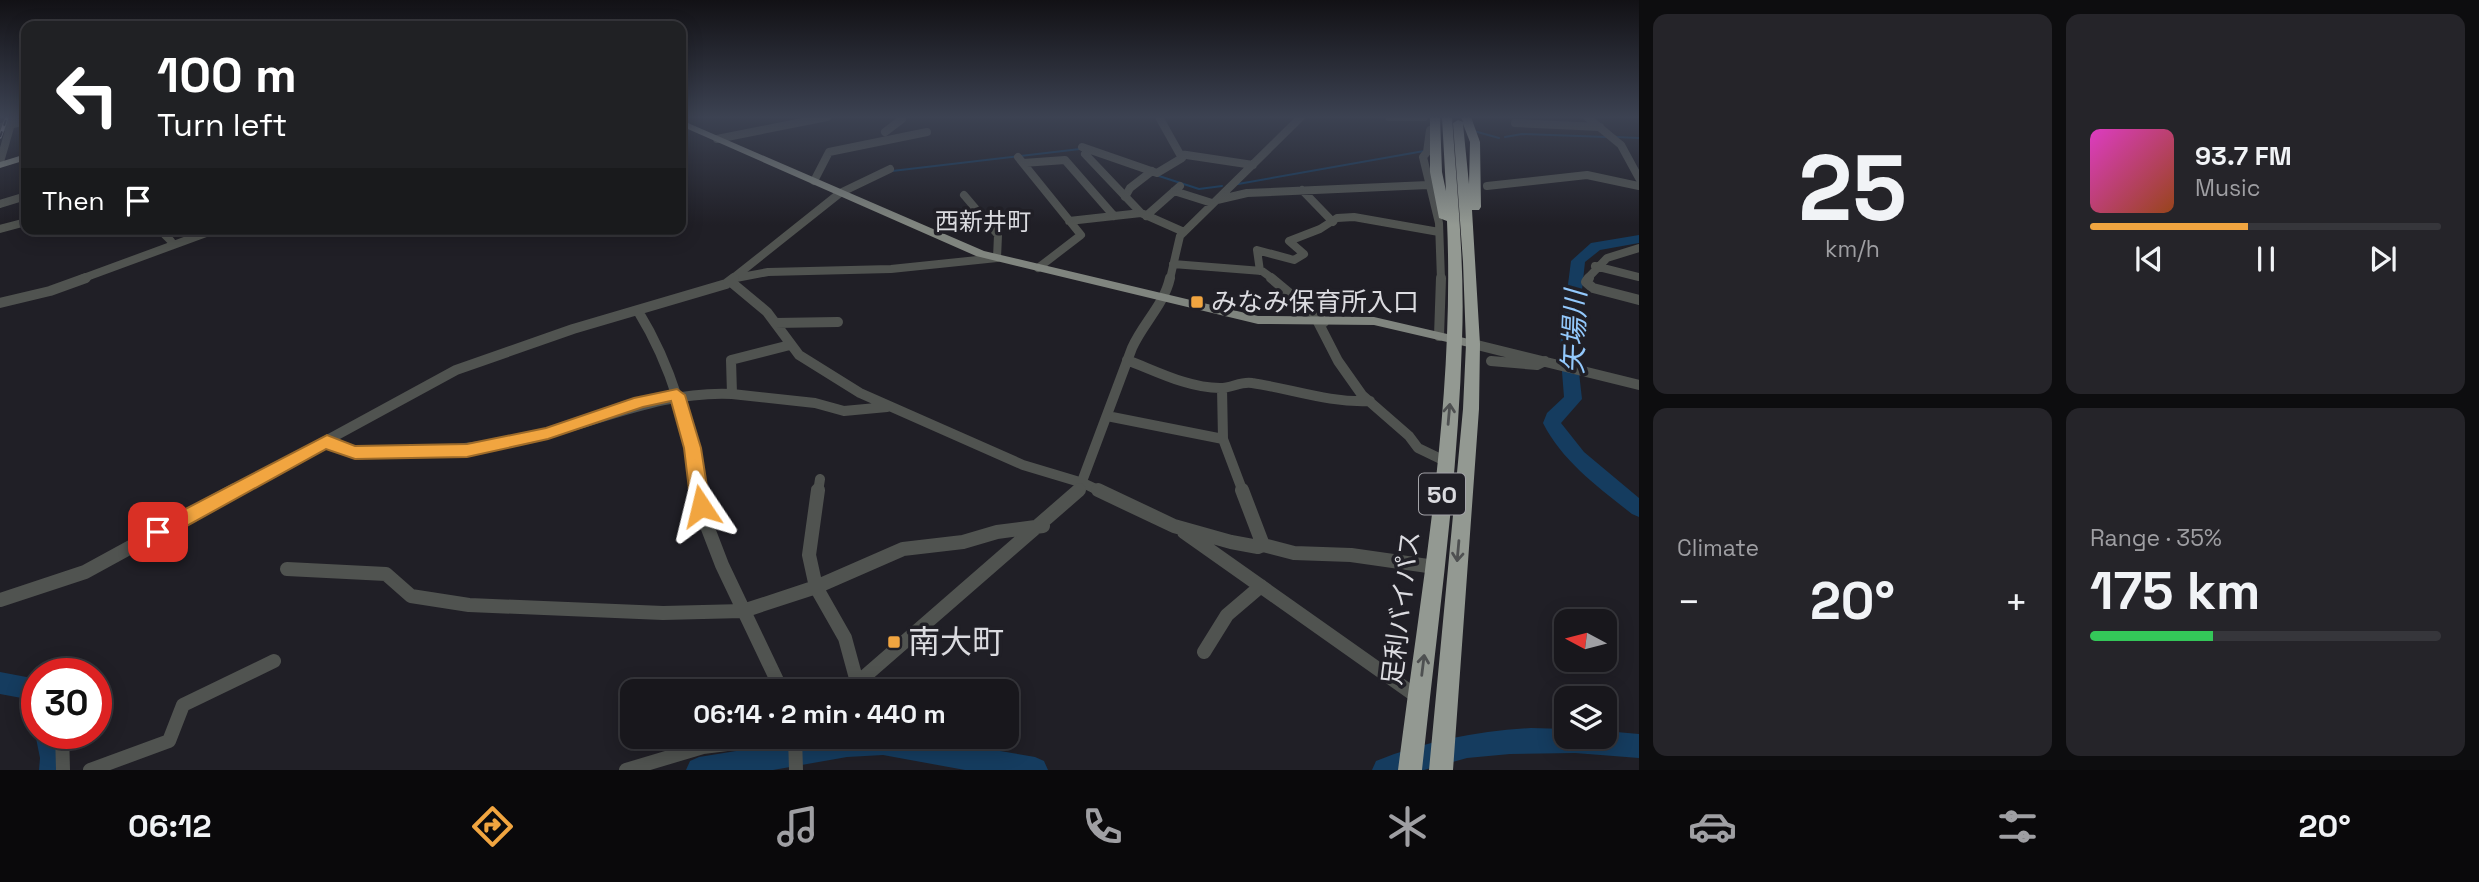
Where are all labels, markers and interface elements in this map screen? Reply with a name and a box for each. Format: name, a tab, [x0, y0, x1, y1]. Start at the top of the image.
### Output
text: 100 m	[157, 44, 297, 106]
icon: left	[42, 49, 133, 140]
text: Turn left	[157, 105, 287, 145]
text: 25	[1798, 130, 1907, 247]
text: 93.7 FM	[2195, 139, 2292, 173]
text: Music	[2195, 173, 2260, 203]
icon: arrive	[119, 182, 157, 220]
text: Then	[42, 184, 105, 218]
district label: 西新井町	[935, 206, 1031, 237]
text: km/h	[1825, 234, 1880, 264]
icon: previous	[2130, 240, 2168, 278]
icon: pause	[2247, 240, 2285, 278]
icon: next	[2364, 240, 2402, 278]
place label: みなみ保育所入口	[1211, 285, 1419, 319]
water label: 矢場川	[1555, 286, 1594, 375]
marker: みなみ保育所入口	[1189, 294, 1205, 310]
one-way arrow	[1443, 403, 1456, 426]
position arrow	[664, 469, 738, 543]
road number: 50	[1419, 474, 1465, 514]
pin	[128, 502, 188, 562]
icon: arrive	[139, 513, 177, 551]
text: Range · 35%	[2090, 523, 2222, 553]
street label: 足利バイパス	[1375, 529, 1427, 687]
text: Climate	[1677, 533, 1759, 563]
one-way arrow	[1451, 539, 1464, 561]
text: 175 km	[2090, 558, 2260, 624]
text: 20°	[1810, 568, 1895, 634]
text: −	[1677, 578, 1701, 626]
text: +	[2004, 578, 2028, 626]
north arrow	[1554, 609, 1617, 672]
map controls	[1554, 609, 1617, 749]
place label: 南大町	[908, 622, 1004, 662]
marker: 南大町	[886, 634, 902, 650]
one-way arrow	[1416, 654, 1429, 677]
speed limit sign: 30	[21, 658, 112, 749]
button: layers	[1554, 686, 1617, 749]
text: 06:14 · 2 min · 440 m	[693, 697, 946, 731]
icon: directions	[468, 802, 517, 851]
icon: music	[773, 802, 822, 851]
icon: phone	[1078, 802, 1127, 851]
icon: climate	[1383, 802, 1432, 851]
icon: car	[1688, 802, 1737, 851]
icon: filters	[1993, 802, 2042, 851]
text: 06:12	[128, 806, 212, 846]
text: 20°	[2298, 806, 2351, 846]

